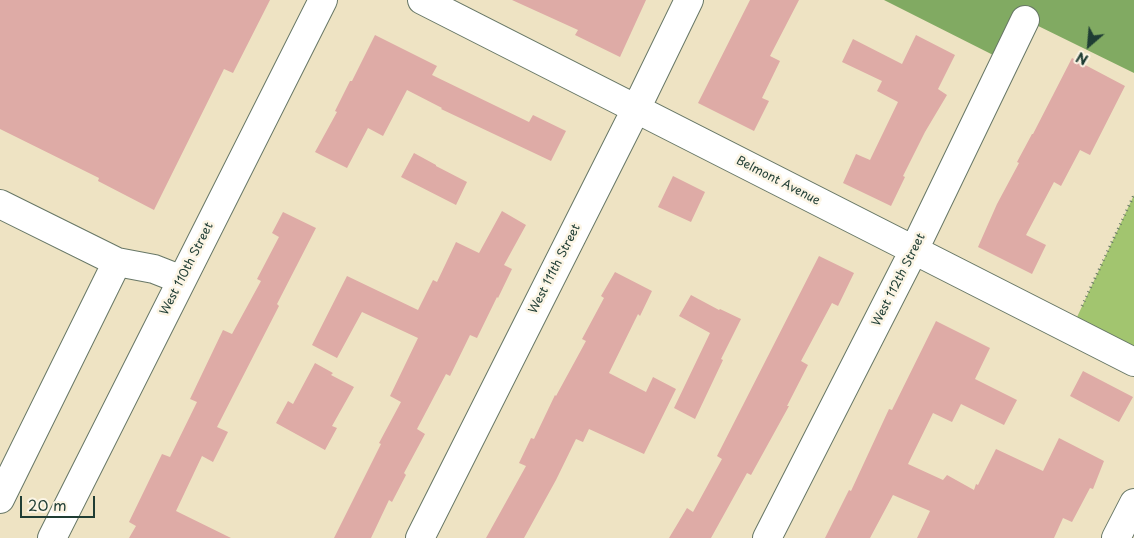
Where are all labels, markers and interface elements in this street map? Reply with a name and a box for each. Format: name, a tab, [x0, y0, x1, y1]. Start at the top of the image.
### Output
north arrow	[1064, 20, 1114, 70]
text: N	[1072, 47, 1092, 71]
street label: Belmont Avenue	[734, 154, 822, 208]
street label: West 110th Street	[157, 220, 217, 318]
street label: West 111th Street	[526, 222, 584, 316]
street label: West 112th Street	[869, 231, 929, 329]
scale bar	[22, 486, 98, 518]
text: 20 m	[28, 493, 67, 516]

